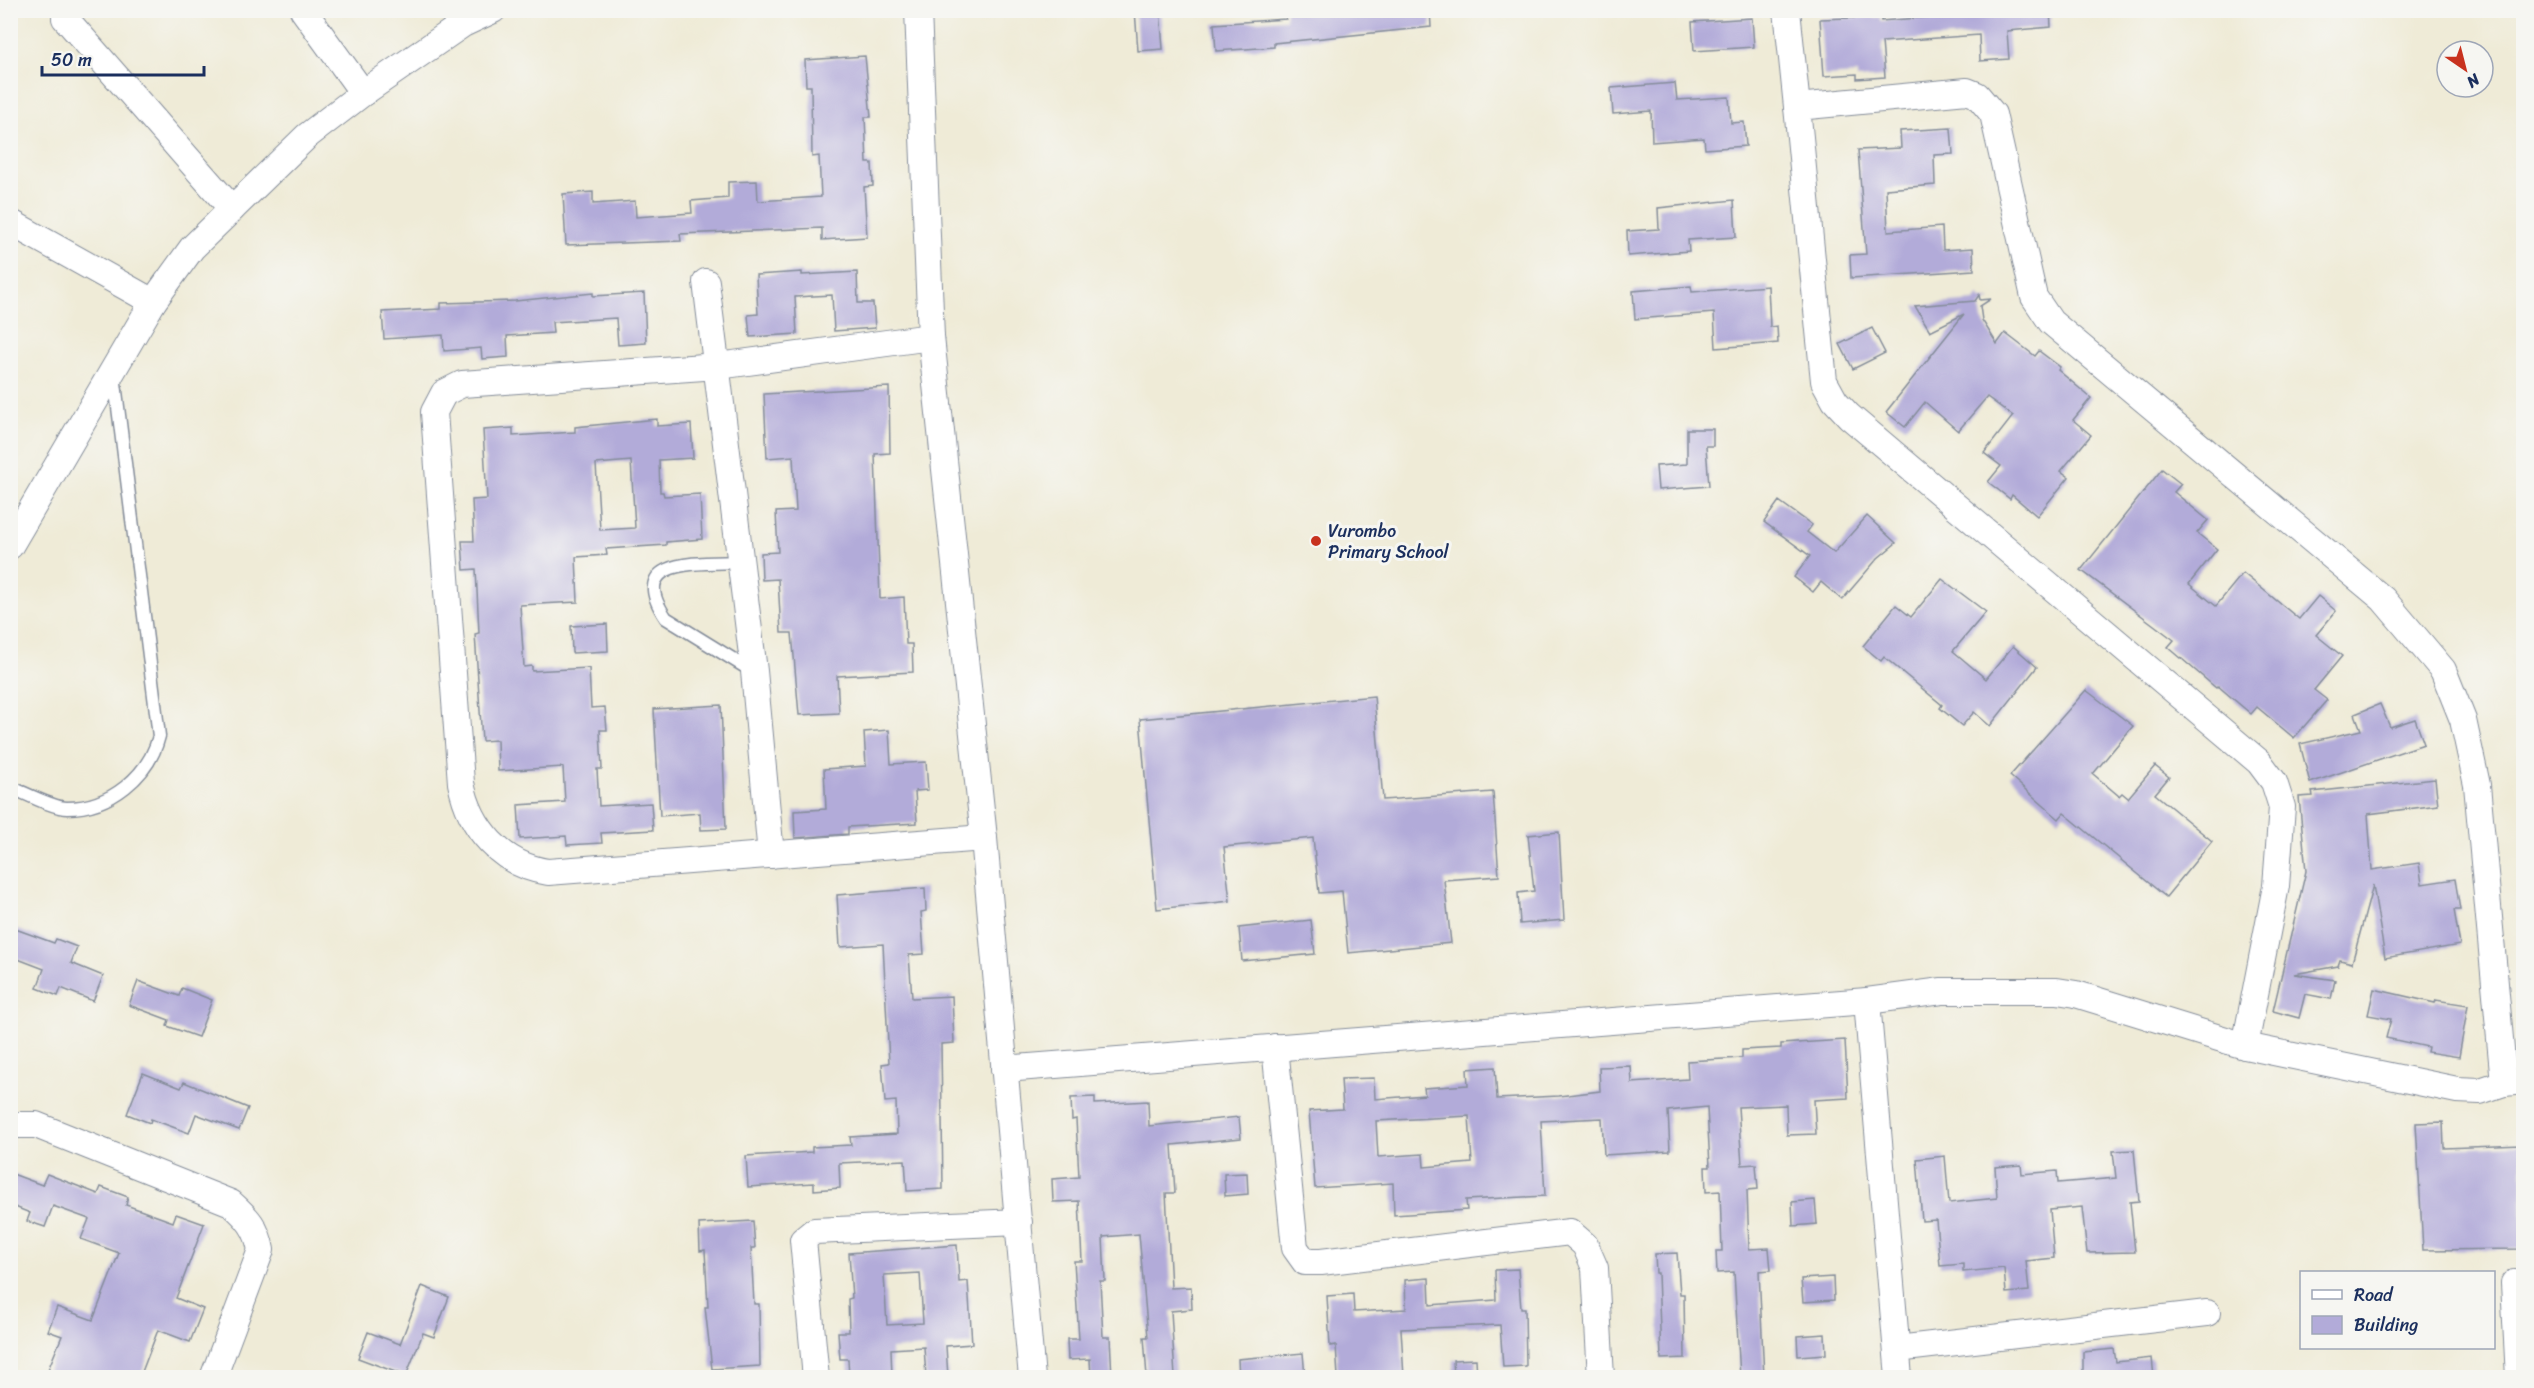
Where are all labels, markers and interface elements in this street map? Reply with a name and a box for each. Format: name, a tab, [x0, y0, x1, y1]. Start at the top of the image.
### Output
scale bar	[42, 39, 204, 77]
north arrow	[2435, 39, 2495, 99]
text: 50 m	[51, 44, 92, 76]
text: N	[2460, 65, 2487, 96]
place label: Vurombo Primary School	[1328, 515, 1450, 568]
marker: Vurombo Primary School	[1309, 534, 1323, 548]
legend	[2300, 1271, 2495, 1349]
text: Road	[2354, 1279, 2394, 1311]
text: Building	[2354, 1309, 2418, 1341]

